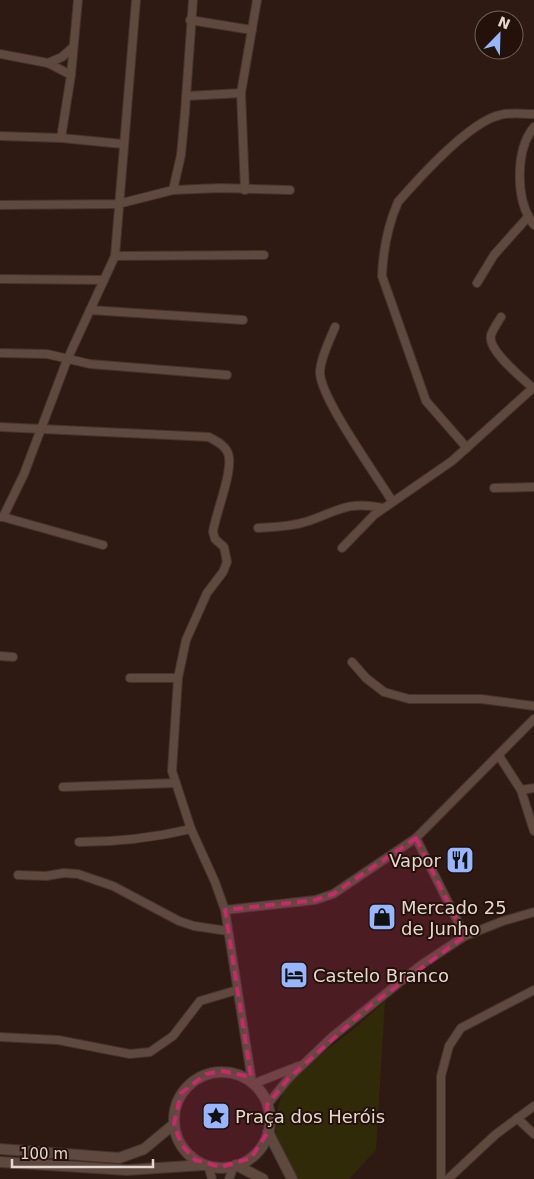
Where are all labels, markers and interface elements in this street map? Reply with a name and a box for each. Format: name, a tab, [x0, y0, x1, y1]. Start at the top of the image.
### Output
north arrow	[474, 10, 524, 60]
text: N	[496, 13, 513, 33]
restaurant icon: Vapor	[445, 845, 475, 875]
place label: Vapor	[389, 850, 442, 871]
place label: Mercado 25 de Junho	[401, 897, 507, 939]
shop icon: Mercado 25 de Junho	[367, 902, 397, 932]
hotel icon: Castelo Branco	[279, 960, 309, 990]
place label: Castelo Branco	[313, 965, 449, 986]
place icon: Praça dos Heróis	[201, 1101, 231, 1131]
place label: Praça dos Heróis	[235, 1106, 385, 1127]
scale bar	[12, 1136, 154, 1168]
text: 100 m	[20, 1145, 68, 1163]

